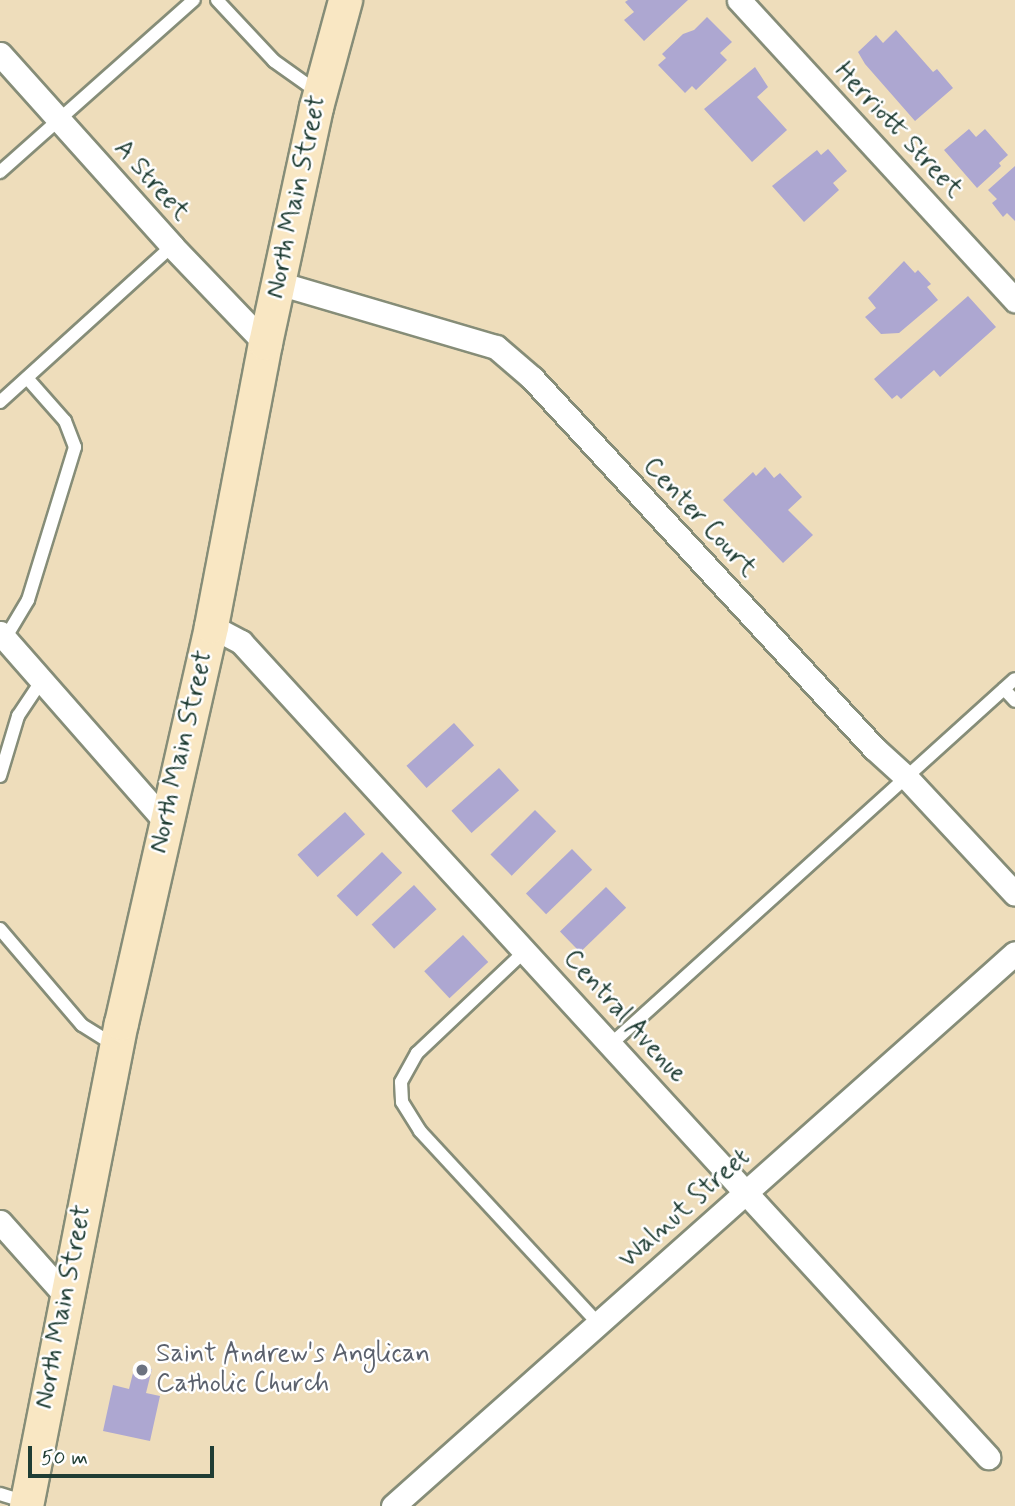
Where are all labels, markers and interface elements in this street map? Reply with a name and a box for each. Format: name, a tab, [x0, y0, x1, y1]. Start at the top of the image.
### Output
street label: Herriott Street	[827, 57, 969, 205]
street label: North Main Street	[260, 93, 334, 301]
street label: A Street	[106, 134, 196, 228]
street label: Center Court	[636, 452, 762, 584]
street label: North Main Street	[144, 648, 220, 856]
street label: Central Avenue	[554, 941, 694, 1093]
street label: Walnut Street	[612, 1141, 758, 1277]
street label: North Main Street	[29, 1203, 99, 1411]
place label: Saint Andrew's Anglican Catholic Church	[156, 1339, 429, 1400]
marker: Saint Andrew's Anglican Catholic Church	[134, 1362, 150, 1378]
scale bar	[32, 1432, 217, 1476]
text: 50 m	[41, 1444, 88, 1472]

